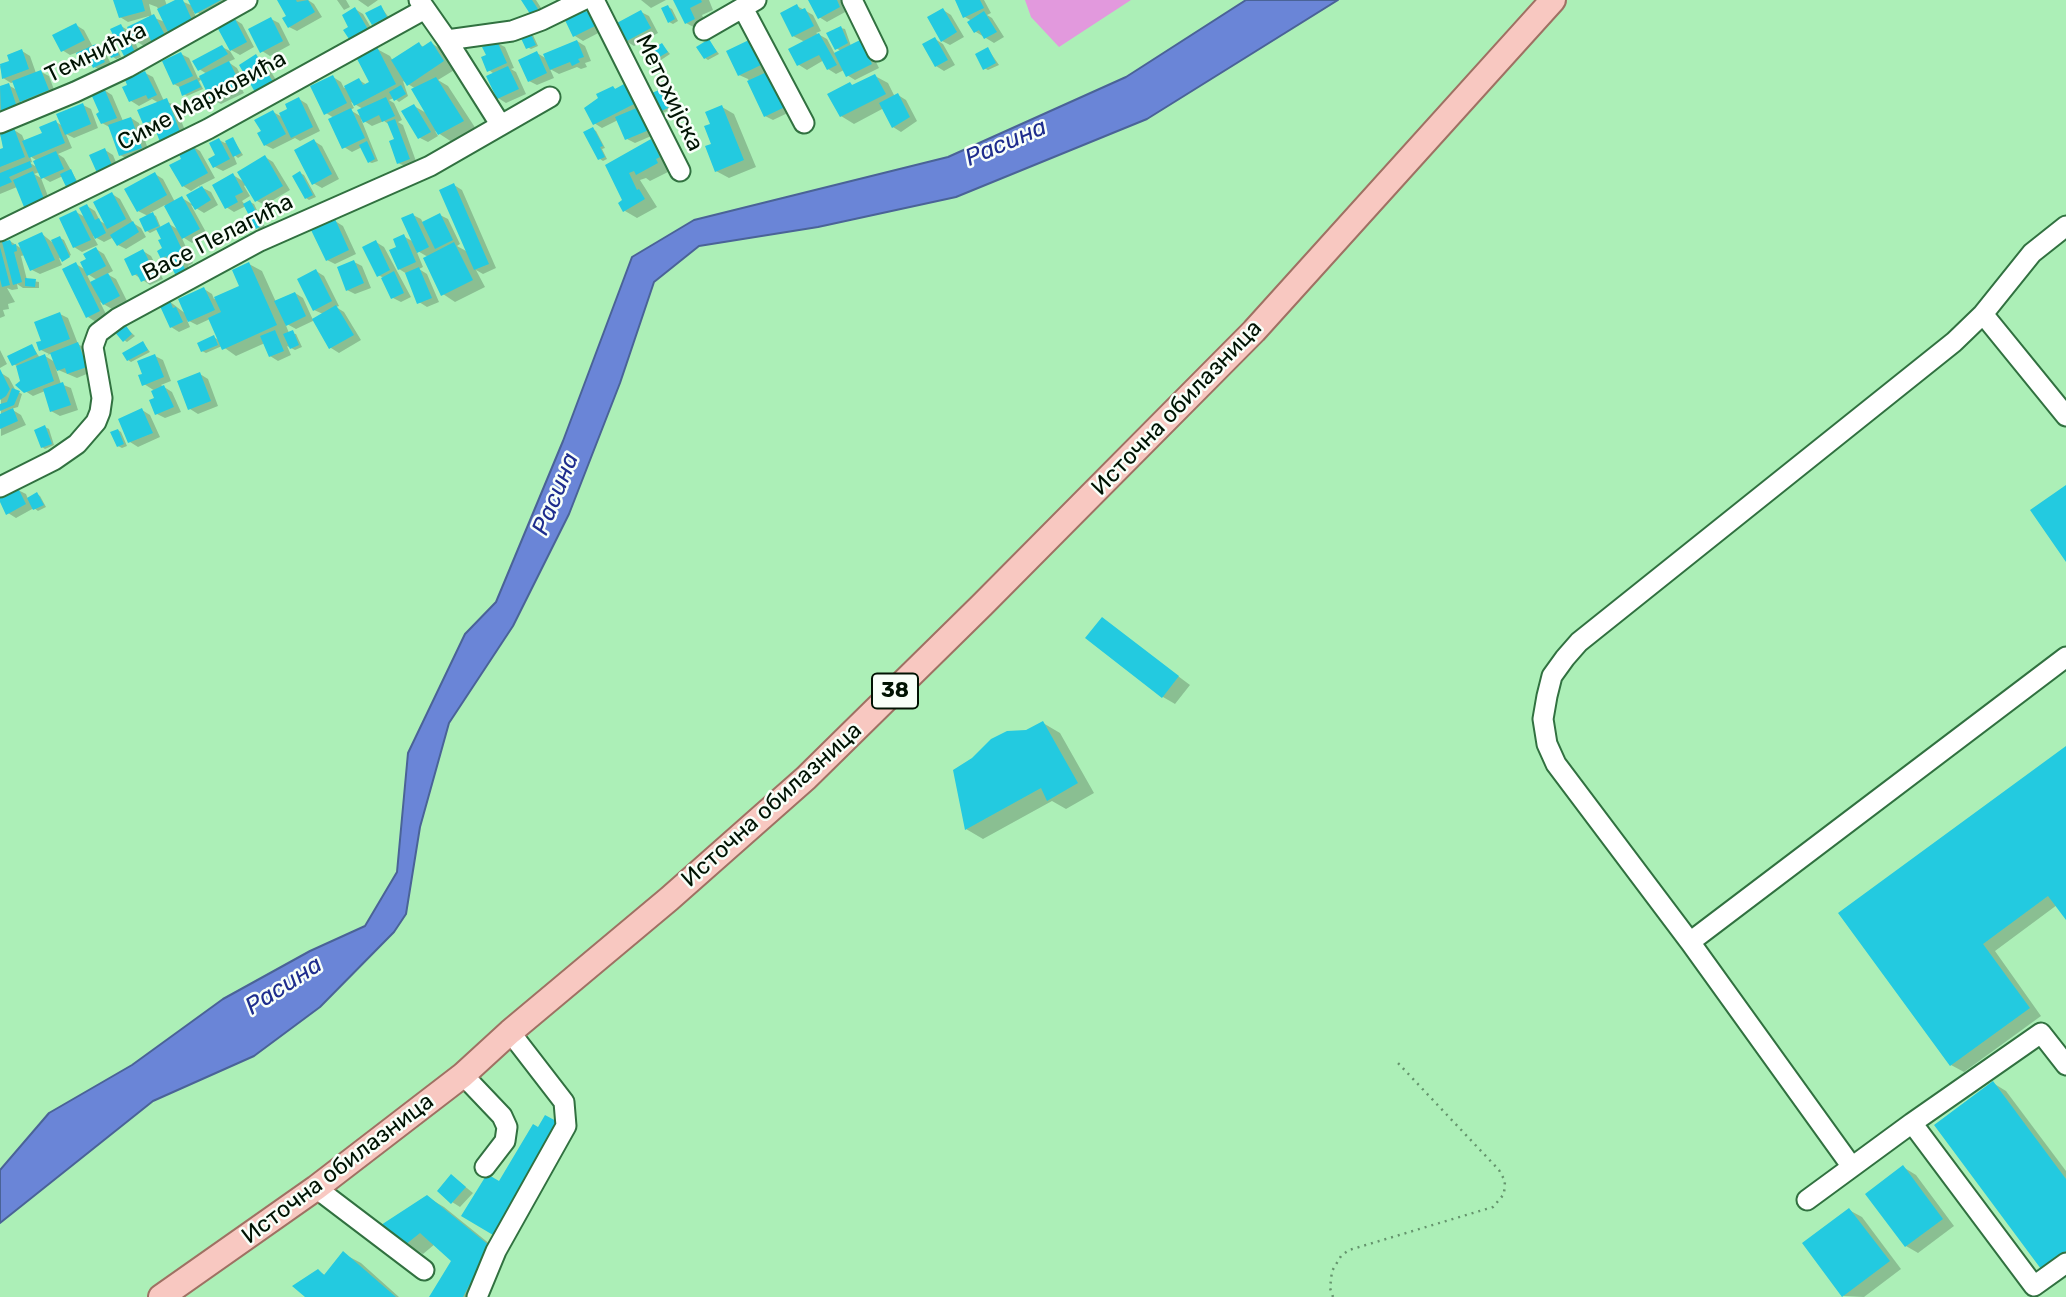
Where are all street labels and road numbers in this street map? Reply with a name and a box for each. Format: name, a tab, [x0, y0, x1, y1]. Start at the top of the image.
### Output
street label: Темнићка	[41, 17, 151, 89]
street label: Метохијска	[629, 30, 709, 156]
street label: Симе Марковића	[113, 45, 291, 157]
street label: Васе Пелагића	[138, 188, 298, 288]
street label: Источна обилазница	[1086, 315, 1268, 501]
road number: 38	[872, 674, 918, 708]
street label: Источна обилазница	[676, 717, 868, 893]
street label: Источна обилазница	[237, 1088, 439, 1250]

